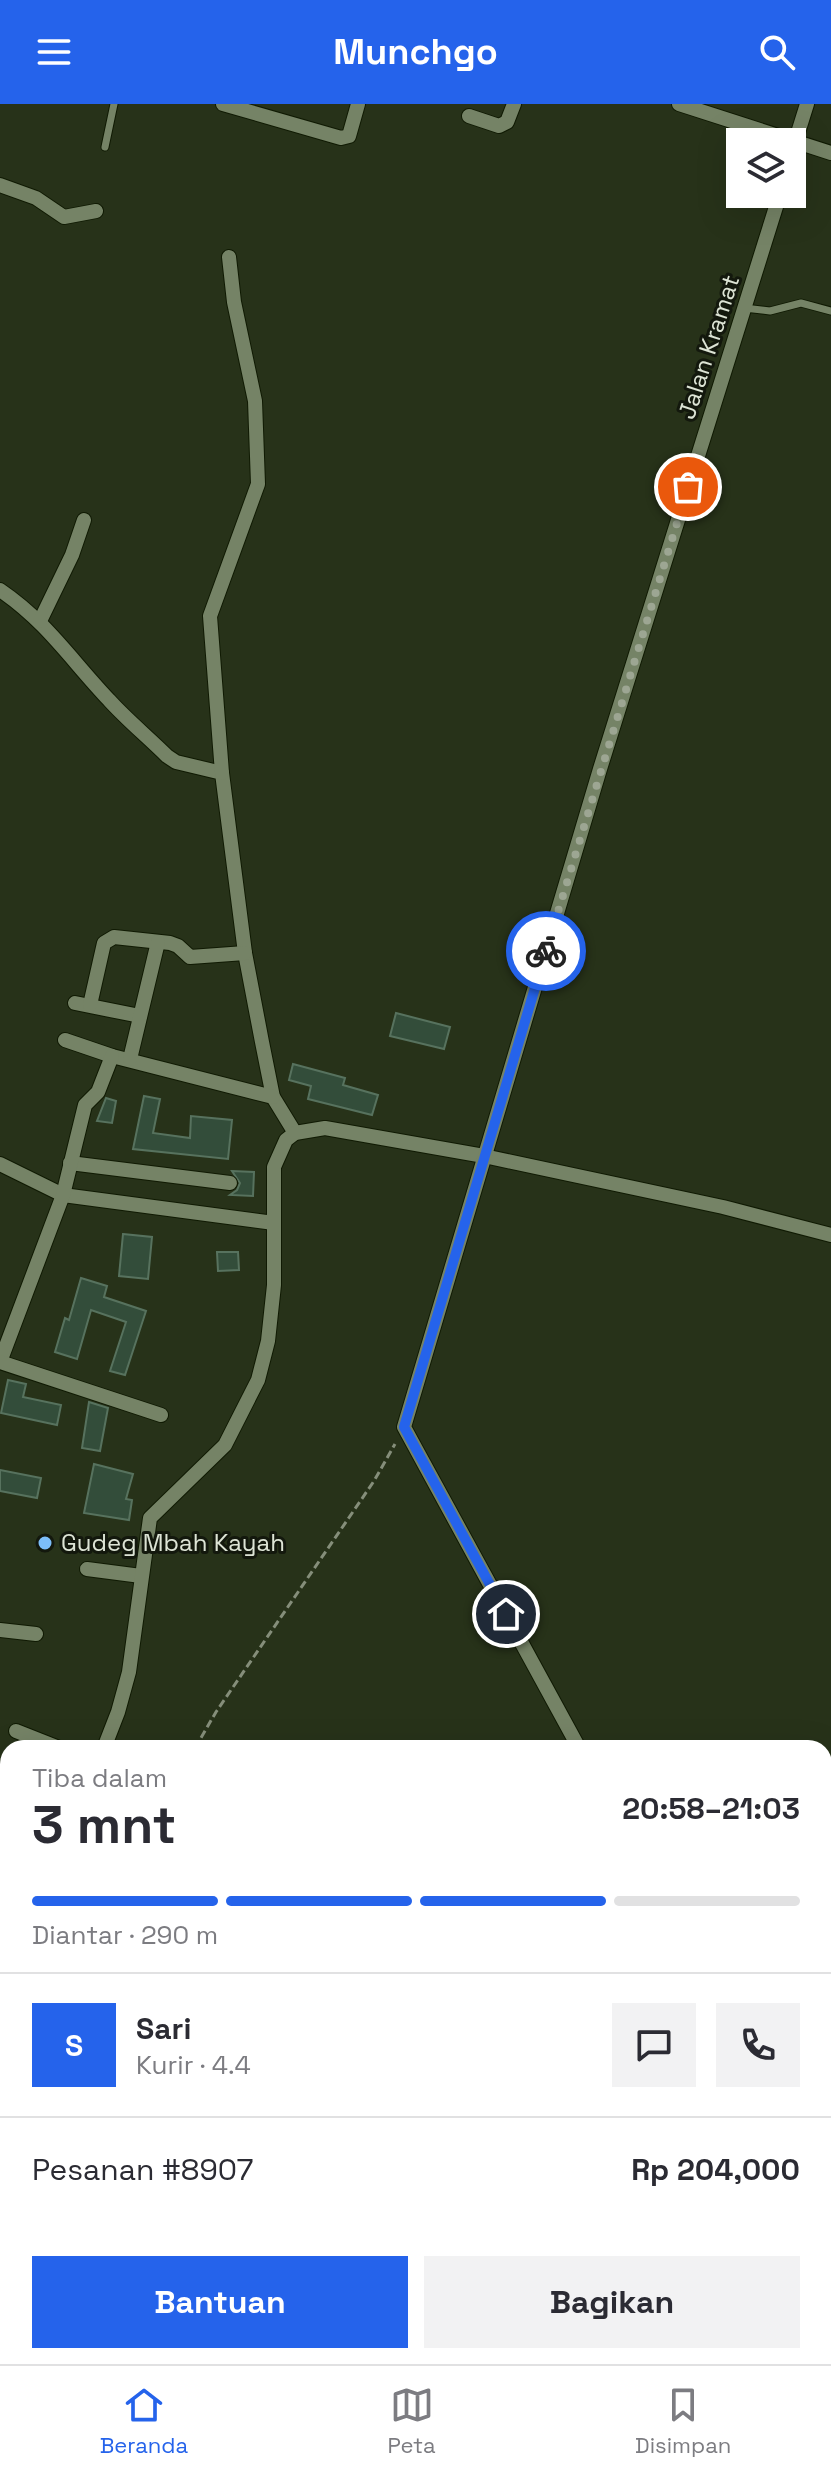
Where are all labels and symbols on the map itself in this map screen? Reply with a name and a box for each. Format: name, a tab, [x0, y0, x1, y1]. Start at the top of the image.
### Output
street label: Jalan Kramat	[671, 271, 746, 423]
pin	[654, 453, 722, 521]
courier	[506, 911, 586, 991]
place label: Gudeg Mbah Kayah	[61, 1527, 285, 1558]
marker: Gudeg Mbah Kayah	[36, 1534, 54, 1552]
pin	[472, 1580, 540, 1648]

